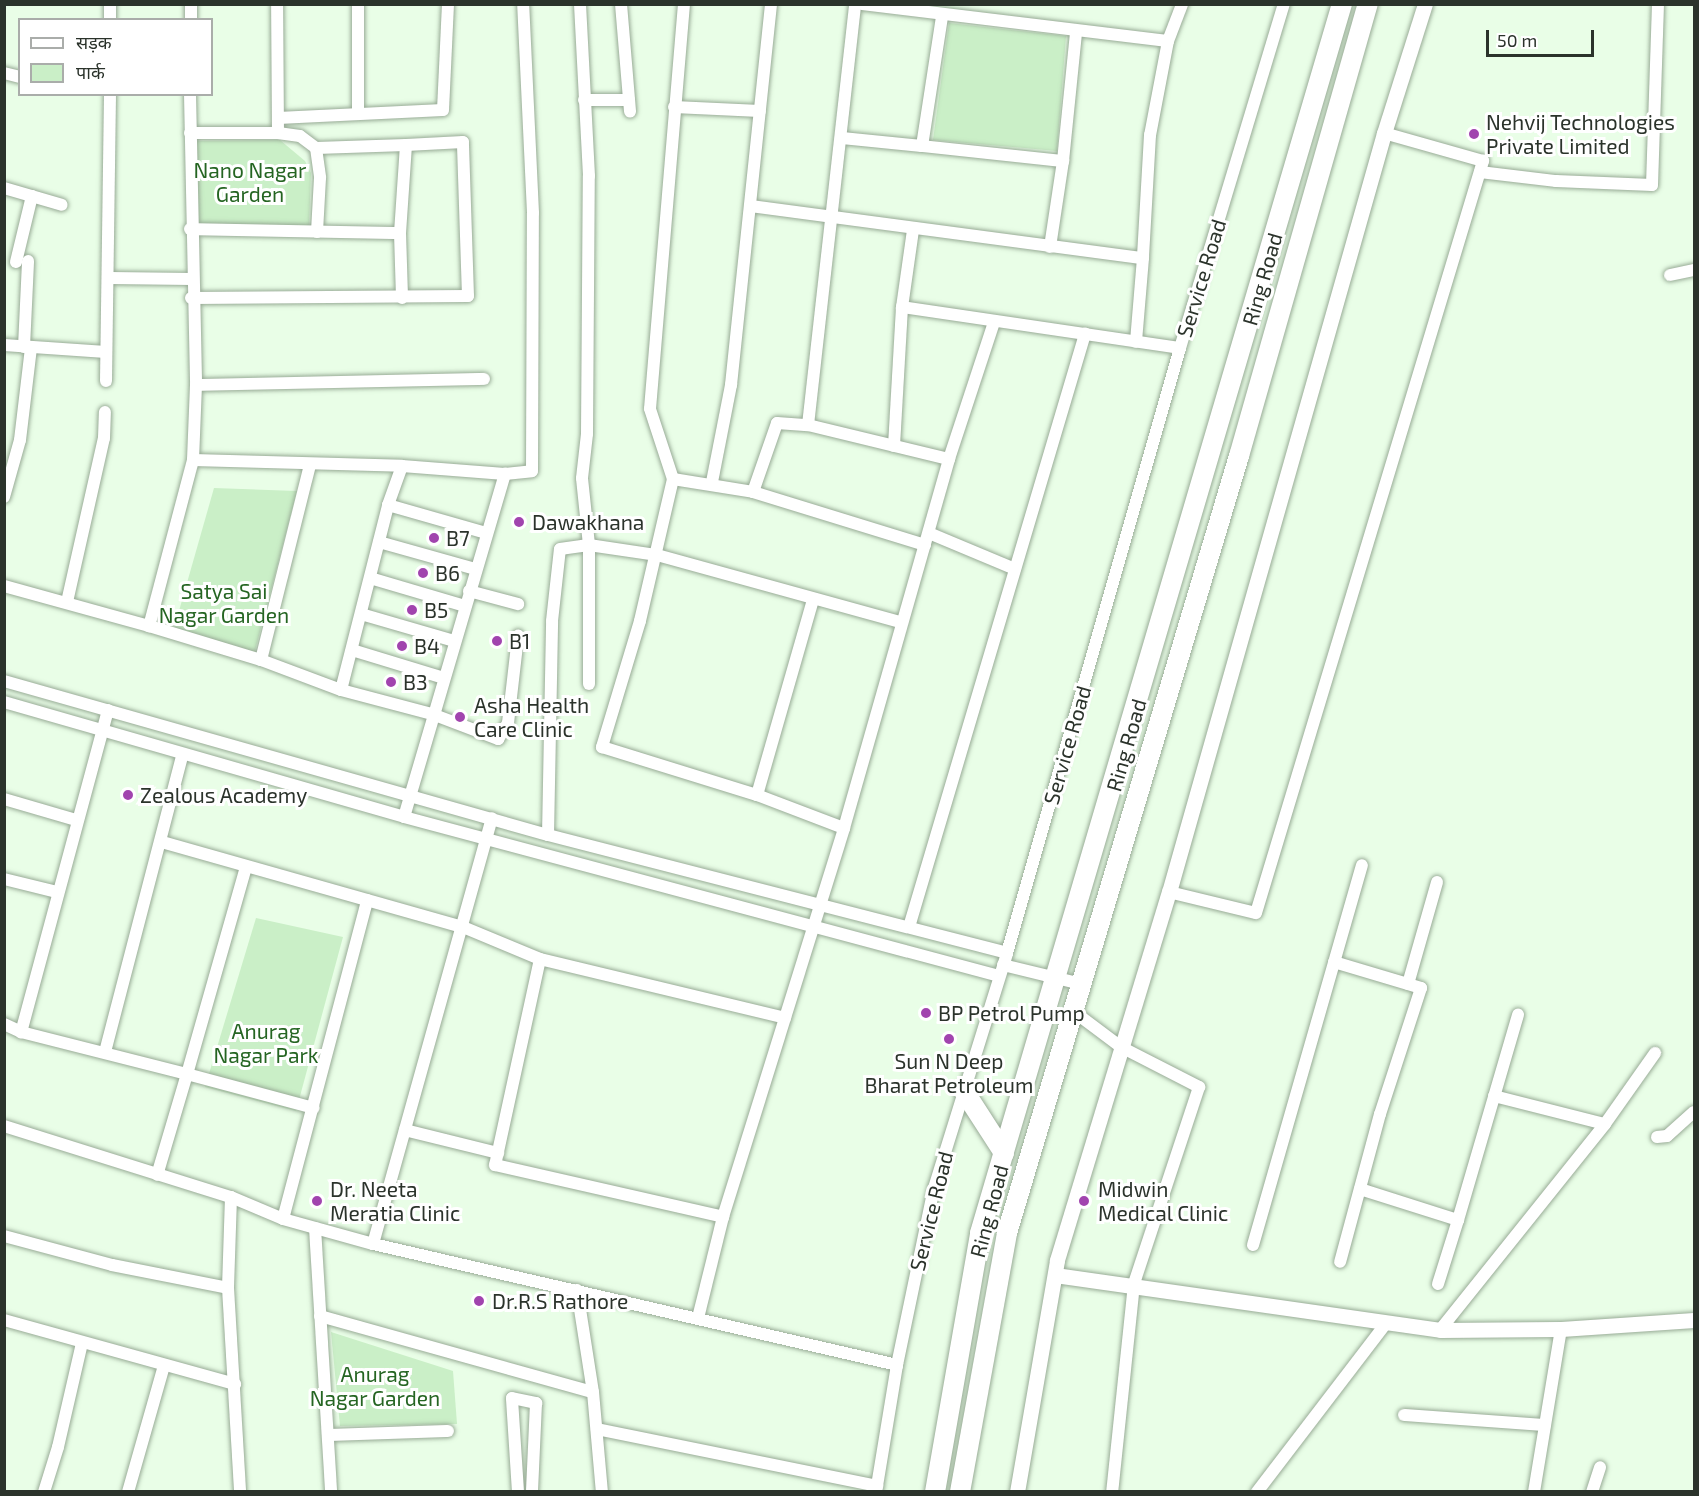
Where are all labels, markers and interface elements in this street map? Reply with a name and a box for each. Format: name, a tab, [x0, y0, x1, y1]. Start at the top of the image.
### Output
legend	[18, 18, 213, 96]
scale bar	[1489, 18, 1597, 56]
text: 50 m	[1497, 29, 1537, 51]
text: सड़क	[76, 31, 112, 53]
text: पार्क	[76, 61, 105, 83]
place label: Nehvij Technologies Private Limited	[1486, 109, 1675, 159]
marker: Nehvij Technologies Private Limited	[1467, 127, 1481, 141]
park label: Nano Nagar Garden	[193, 157, 307, 207]
street label: Service Road	[1171, 216, 1231, 340]
street label: Ring Road	[1237, 230, 1287, 328]
place label: Dawakhana	[532, 509, 644, 535]
marker: Dawakhana	[510, 513, 528, 531]
place label: B7	[446, 525, 470, 551]
marker: B7	[427, 531, 441, 545]
place label: B6	[435, 560, 460, 586]
marker: B6	[416, 566, 430, 580]
park label: Satya Sai Nagar Garden	[158, 578, 290, 628]
place label: B5	[424, 597, 448, 623]
marker: B5	[405, 603, 419, 617]
place label: B1	[509, 628, 530, 654]
place label: B4	[414, 633, 440, 659]
marker: B1	[490, 634, 504, 648]
marker: B4	[395, 639, 409, 653]
place label: B3	[403, 669, 428, 695]
marker: B3	[384, 675, 398, 689]
street label: Service Road	[1038, 683, 1096, 807]
place label: Asha Health Care Clinic	[474, 692, 589, 742]
street label: Ring Road	[1101, 696, 1151, 794]
marker: Asha Health Care Clinic	[451, 708, 469, 726]
place label: Zealous Academy	[140, 782, 308, 808]
marker: Zealous Academy	[121, 788, 135, 802]
place label: BP Petrol Pump	[938, 1000, 1086, 1026]
marker: BP Petrol Pump	[919, 1006, 933, 1020]
park label: Anurag Nagar Park	[213, 1018, 319, 1068]
marker: Sun N Deep Bharat Petroleum	[942, 1032, 956, 1046]
place label: Sun N Deep Bharat Petroleum	[865, 1048, 1033, 1098]
street label: Service Road	[904, 1149, 958, 1273]
street label: Ring Road	[965, 1162, 1013, 1260]
place label: Dr. Neeta Meratia Clinic	[330, 1176, 460, 1226]
place label: Midwin Medical Clinic	[1098, 1176, 1229, 1226]
marker: Dr. Neeta Meratia Clinic	[308, 1192, 326, 1210]
marker: Midwin Medical Clinic	[1075, 1192, 1093, 1210]
place label: Dr.R.S Rathore	[492, 1288, 628, 1314]
marker: Dr.R.S Rathore	[470, 1292, 488, 1310]
park label: Anurag Nagar Garden	[309, 1361, 441, 1411]

